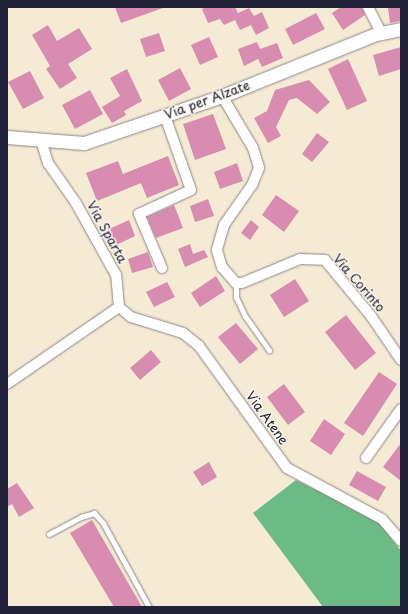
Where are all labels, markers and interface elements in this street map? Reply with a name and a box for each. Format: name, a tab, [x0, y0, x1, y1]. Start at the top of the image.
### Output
street label: Via per Alzate	[162, 77, 252, 123]
street label: Via Sparta	[84, 198, 130, 266]
street label: Via Corinto	[330, 251, 388, 315]
street label: Via Atene	[243, 388, 291, 448]

